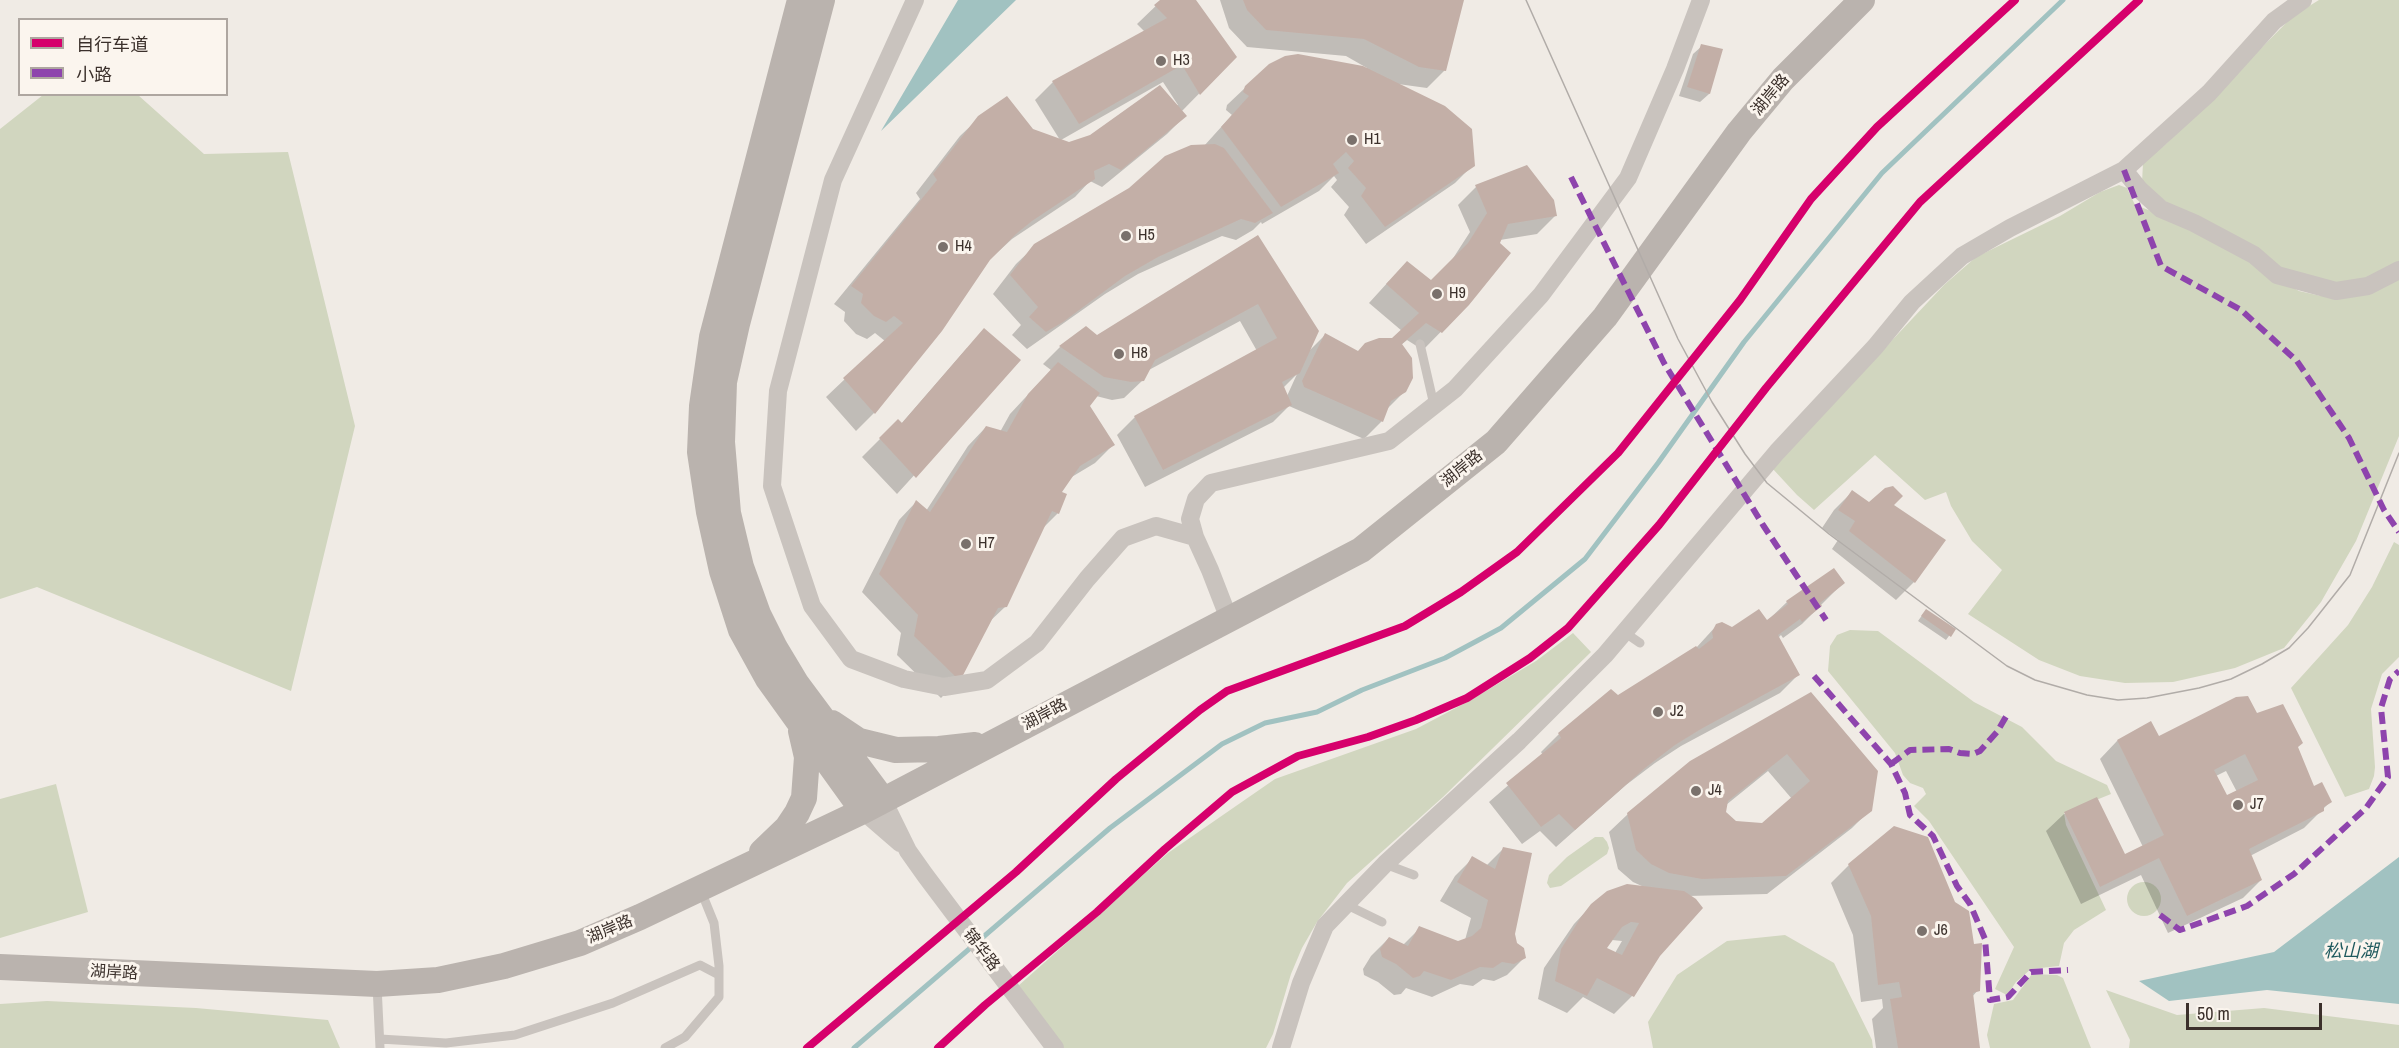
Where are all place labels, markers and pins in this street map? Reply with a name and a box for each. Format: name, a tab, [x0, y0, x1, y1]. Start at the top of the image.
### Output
place label: H3	[1173, 51, 1190, 71]
marker: H3	[1154, 54, 1168, 68]
place label: H1	[1364, 130, 1381, 150]
marker: H1	[1345, 133, 1359, 147]
place label: H5	[1138, 226, 1155, 246]
marker: H5	[1119, 229, 1133, 243]
place label: H4	[955, 237, 972, 257]
marker: H4	[936, 240, 950, 254]
place label: H9	[1449, 284, 1466, 304]
marker: H9	[1430, 287, 1444, 301]
place label: H8	[1131, 344, 1148, 364]
marker: H8	[1112, 347, 1126, 361]
place label: H7	[978, 534, 995, 554]
marker: H7	[959, 537, 973, 551]
place label: J2	[1670, 702, 1684, 722]
marker: J2	[1651, 705, 1665, 719]
place label: J4	[1708, 781, 1722, 801]
marker: J4	[1689, 784, 1703, 798]
place label: J7	[2250, 795, 2264, 815]
marker: J7	[2231, 798, 2245, 812]
place label: J6	[1934, 921, 1948, 941]
marker: J6	[1915, 924, 1929, 938]

